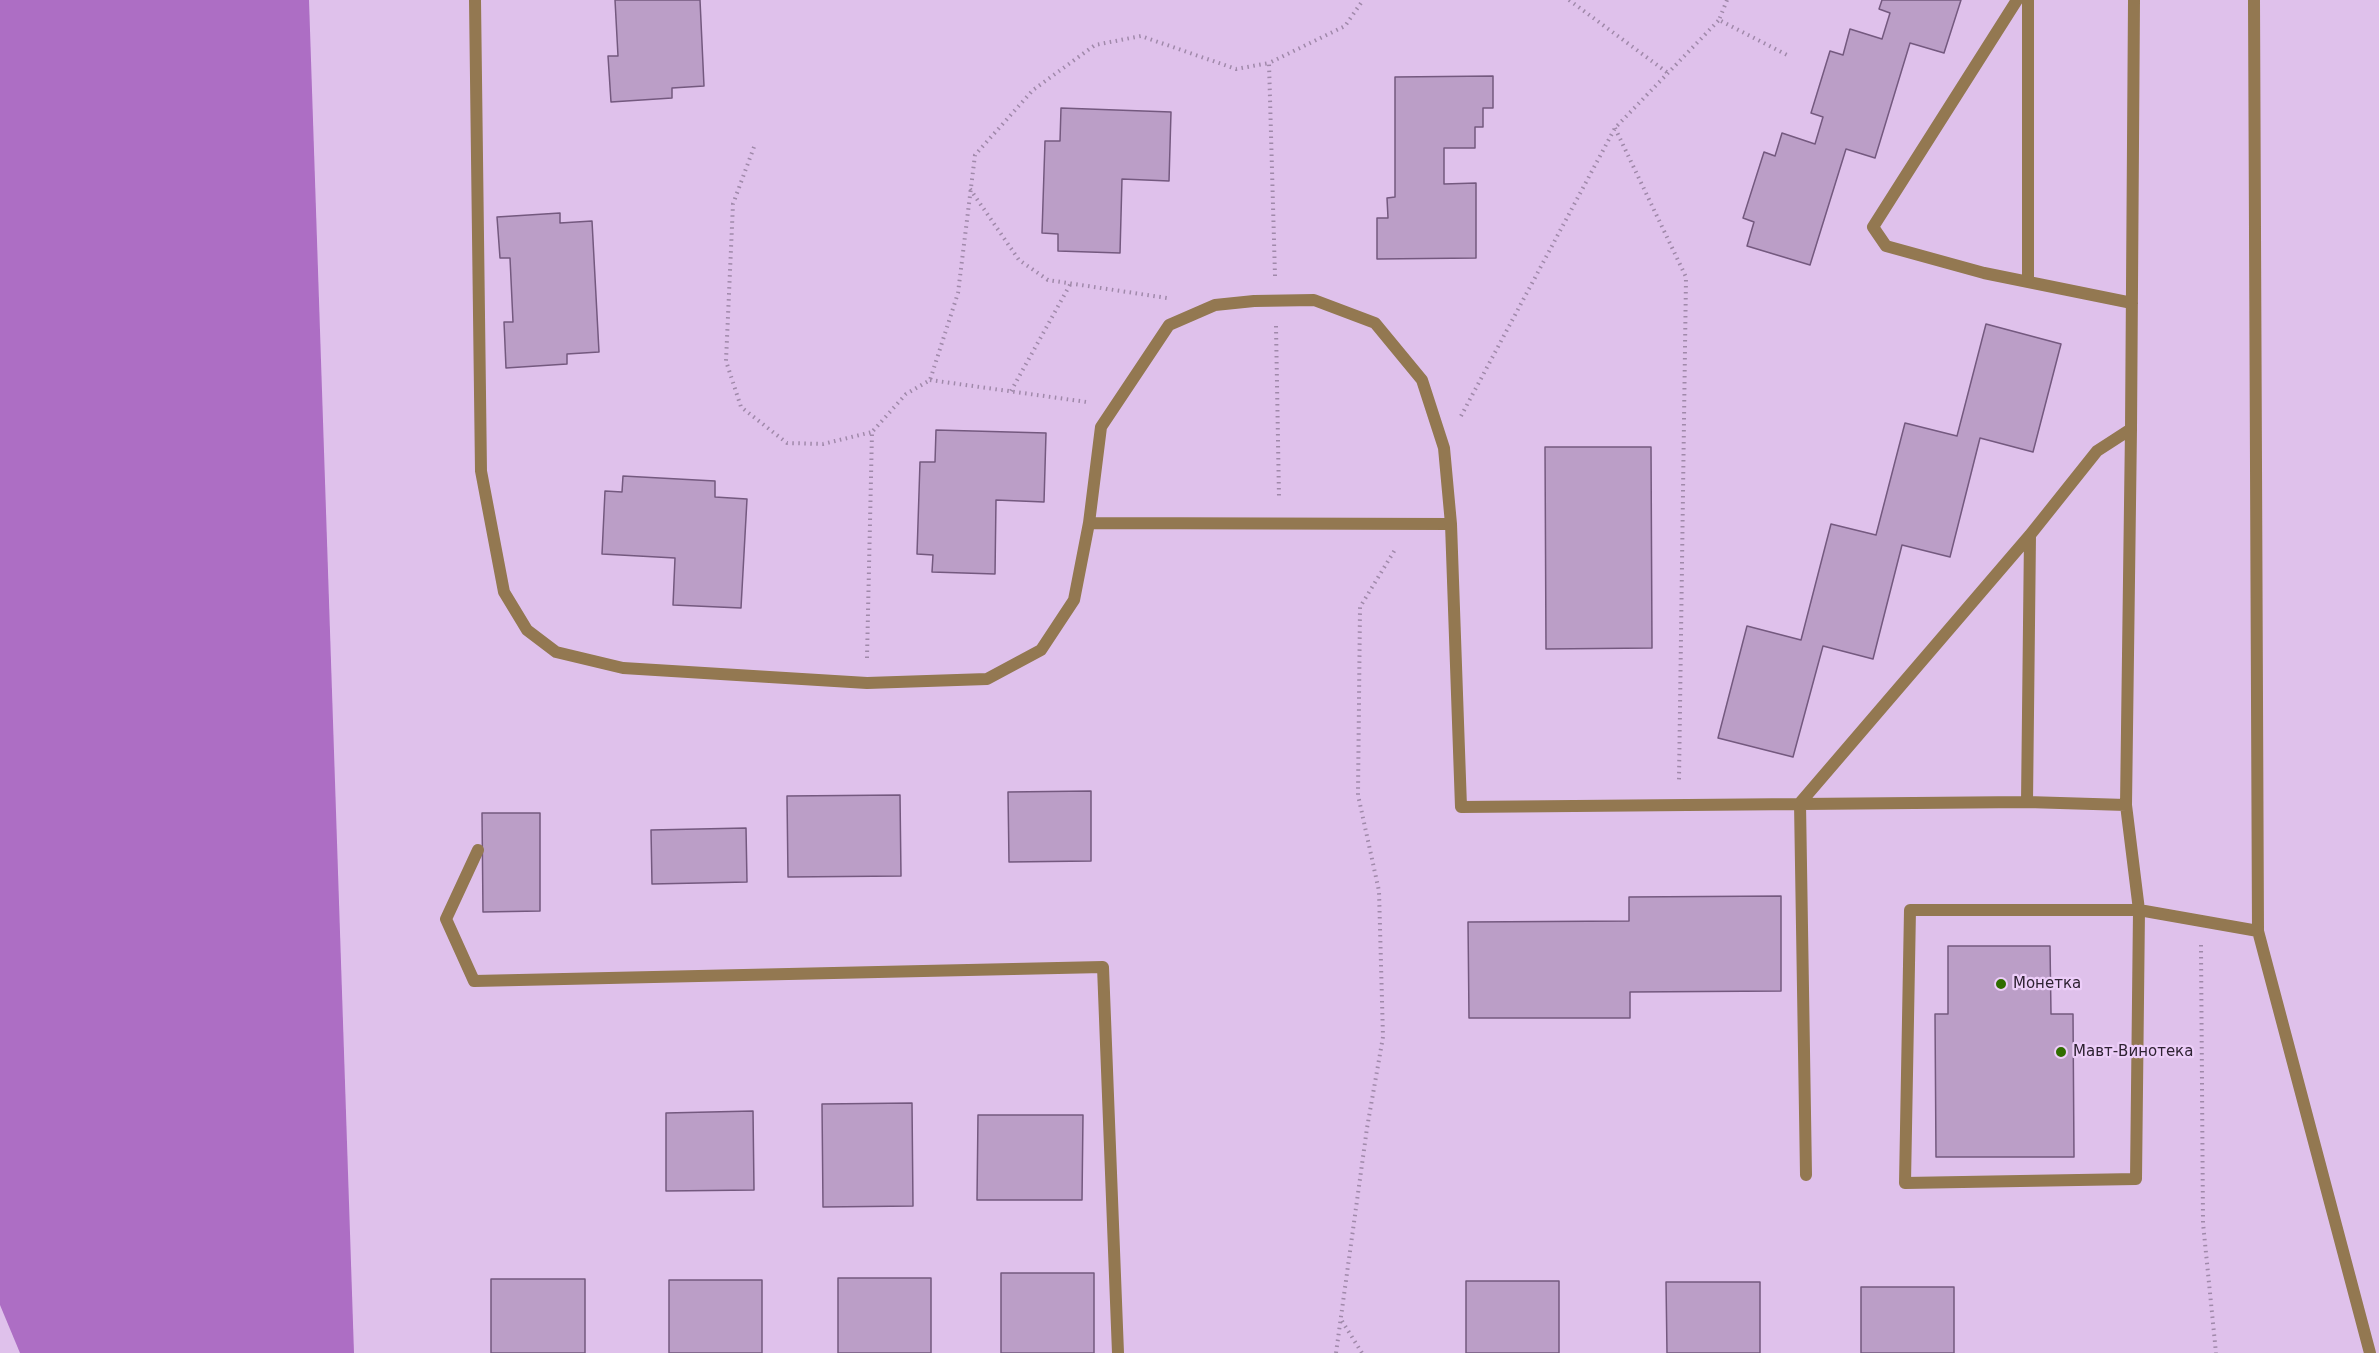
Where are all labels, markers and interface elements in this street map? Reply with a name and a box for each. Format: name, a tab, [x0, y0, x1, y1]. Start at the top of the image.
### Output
place label: Монетка	[2013, 975, 2081, 993]
marker: Монетка	[1994, 977, 2008, 991]
place label: Мавт-Винотека	[2073, 1043, 2193, 1061]
marker: Мавт-Винотека	[2054, 1045, 2068, 1059]

